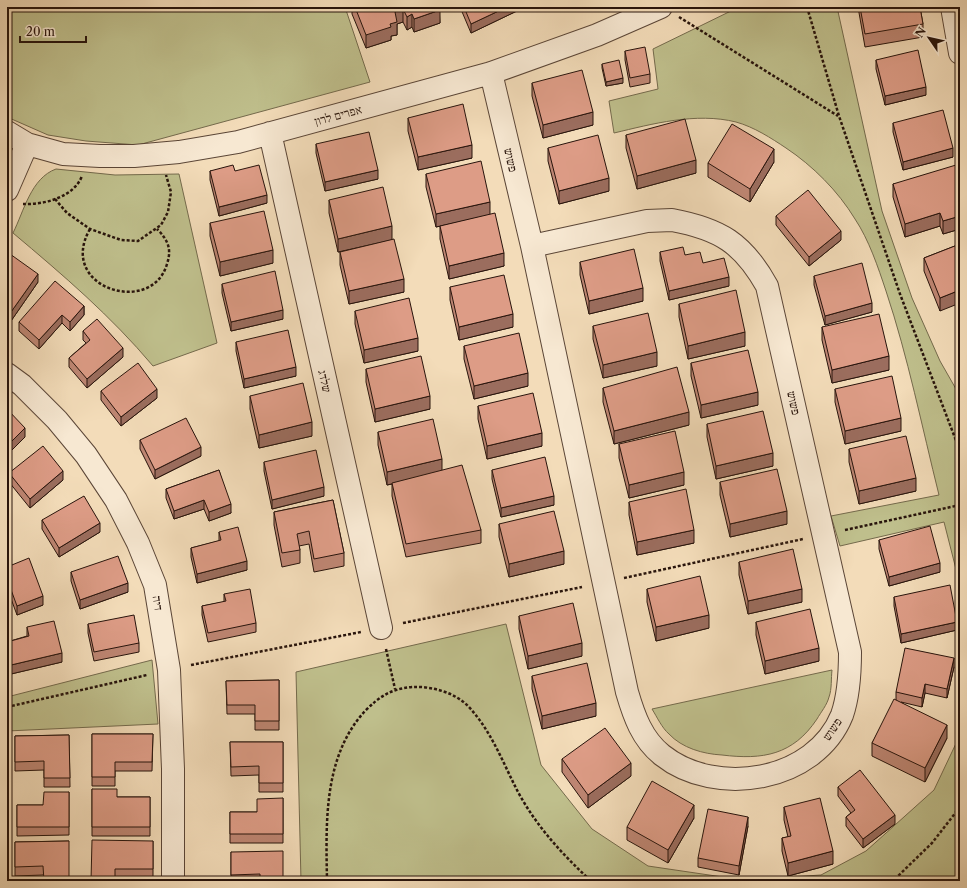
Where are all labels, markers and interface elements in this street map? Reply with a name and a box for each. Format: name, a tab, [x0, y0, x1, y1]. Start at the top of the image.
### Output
scale bar	[20, 18, 86, 44]
north arrow	[909, 18, 949, 58]
text: 20 m	[26, 24, 55, 39]
text: N	[912, 24, 929, 40]
street label: אפרים לרון	[313, 101, 363, 129]
street label: פשוש	[501, 147, 521, 173]
street label: שלדג	[315, 368, 335, 394]
street label: פשוש	[784, 390, 804, 416]
street label: דיה	[149, 594, 167, 612]
street label: פשוש	[819, 715, 845, 743]

